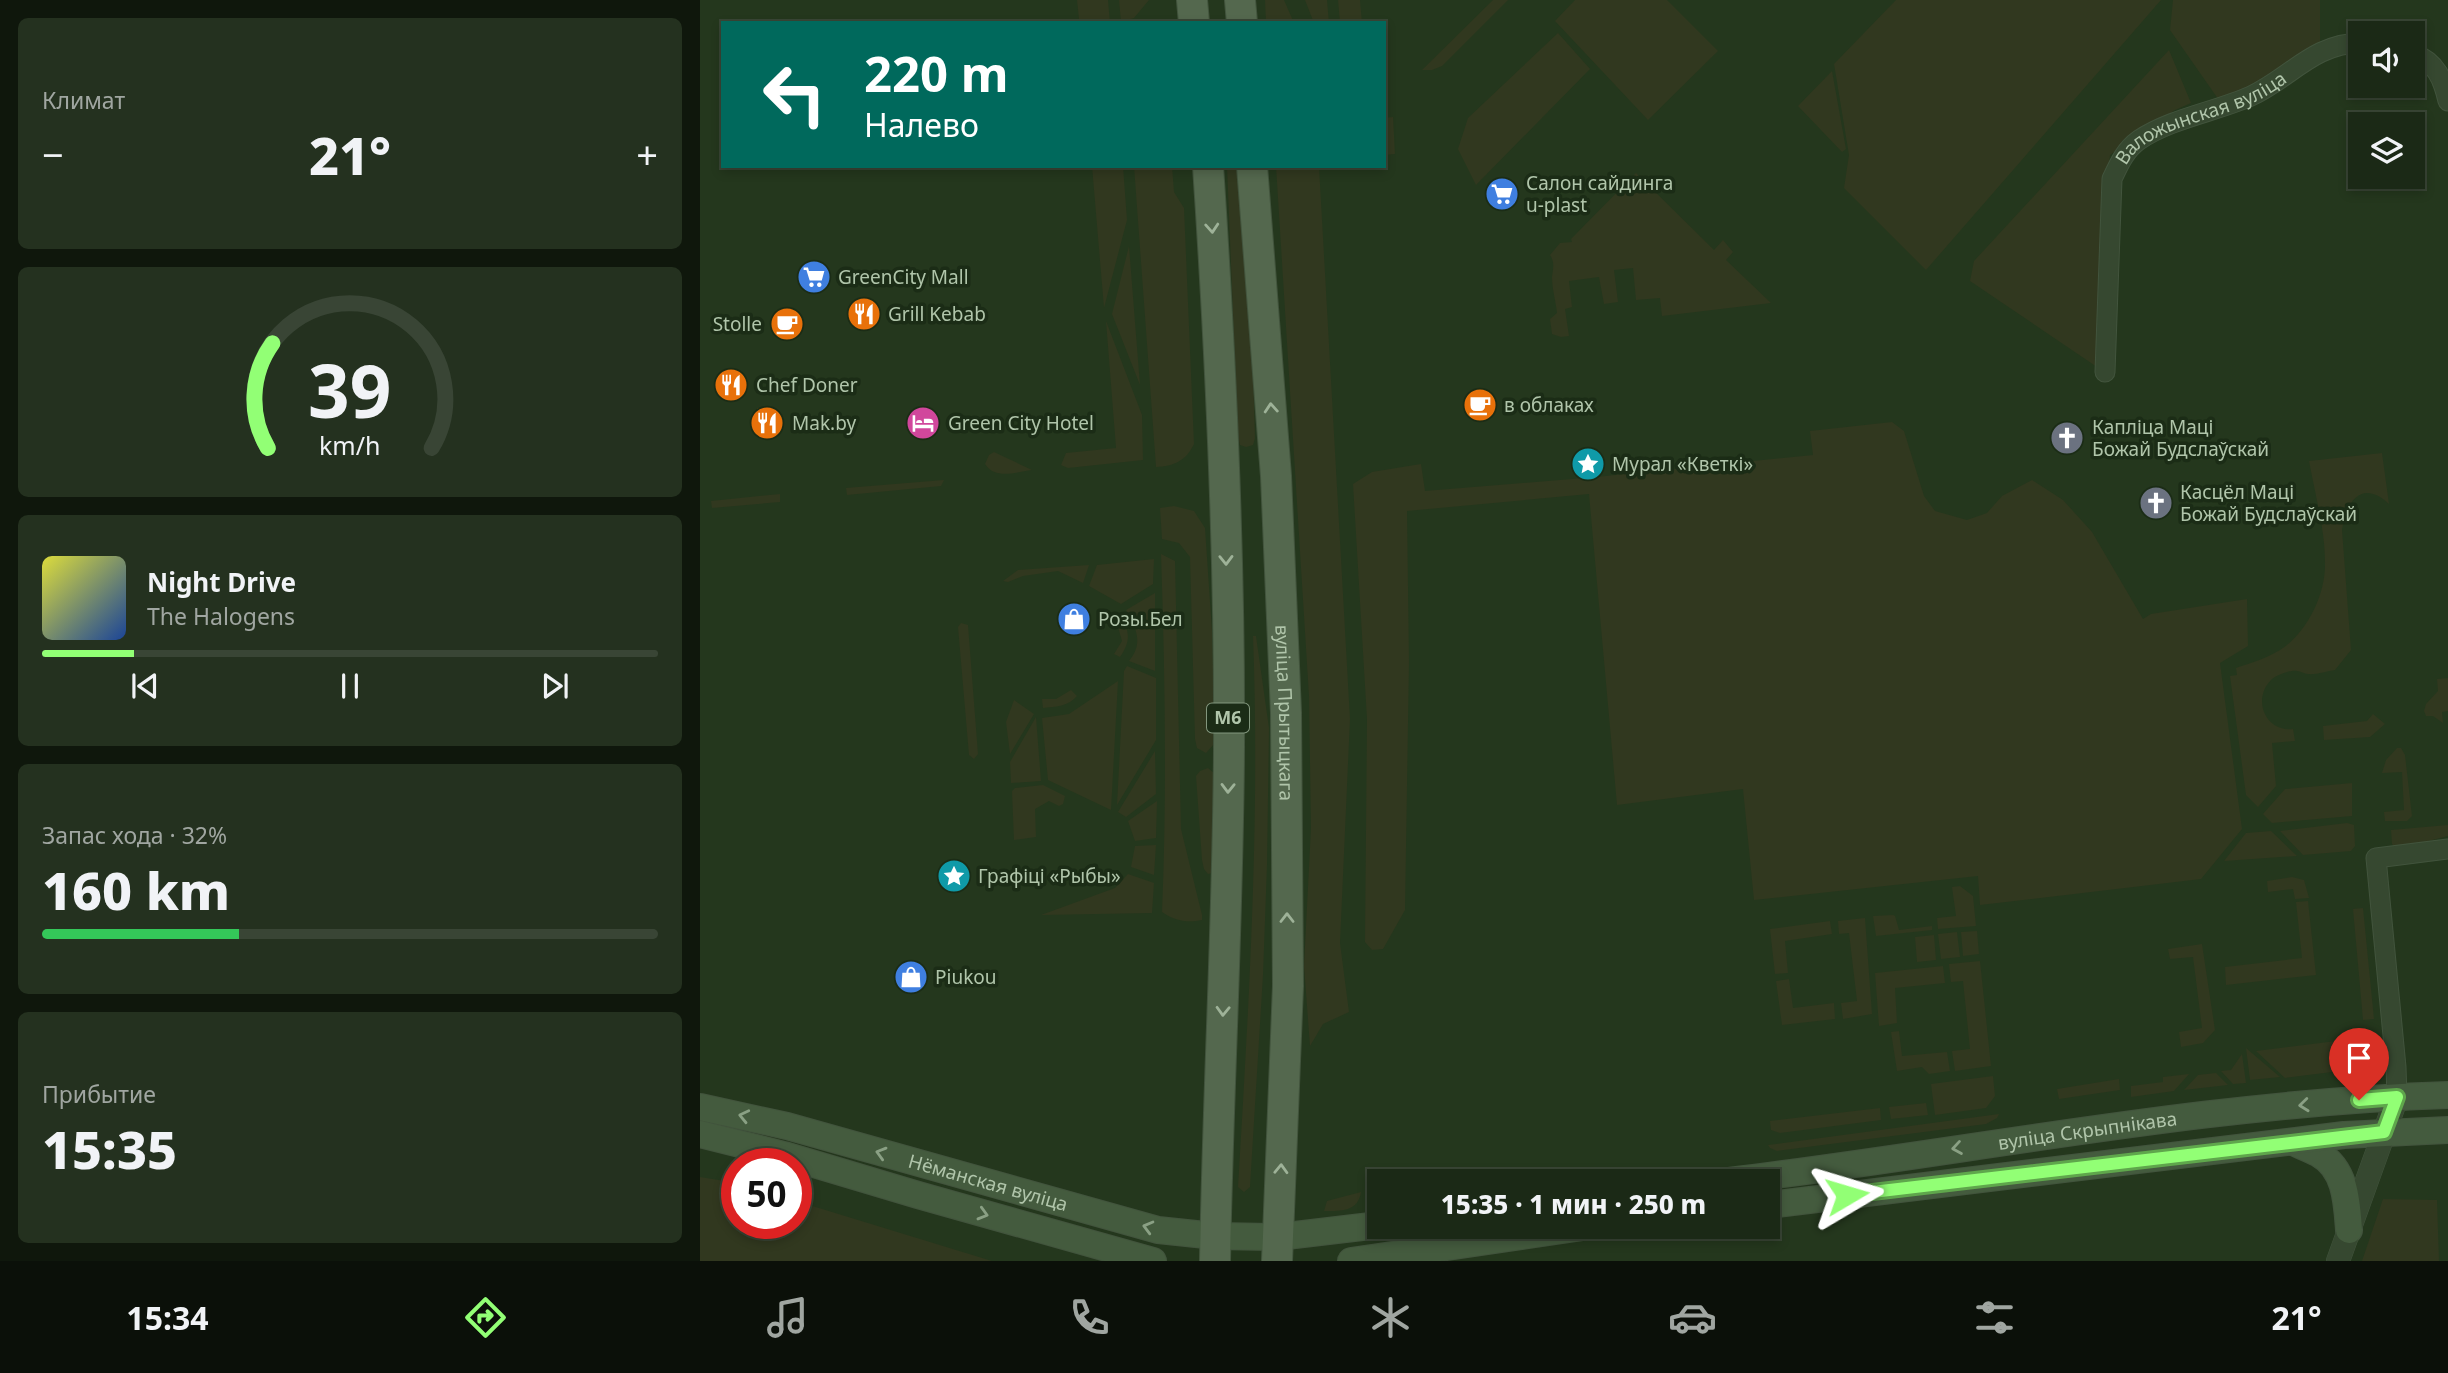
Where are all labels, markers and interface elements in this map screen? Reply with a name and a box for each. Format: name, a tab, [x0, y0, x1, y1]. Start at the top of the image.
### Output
map controls	[2348, 21, 2425, 189]
button: sound	[2348, 21, 2425, 98]
text: 220 m	[864, 40, 1009, 106]
icon: left	[749, 49, 840, 140]
street label: Валожынская вуліца	[2109, 65, 2291, 169]
text: Климат	[42, 84, 125, 116]
text: Налево	[864, 103, 979, 146]
button: layers	[2348, 112, 2425, 189]
text: 21°	[309, 119, 391, 190]
text: −	[42, 128, 64, 180]
text: +	[636, 128, 658, 180]
place label: Салон сайдинга u-plast	[1526, 170, 1673, 218]
supermarket icon: Салон сайдинга u-plast	[1483, 175, 1521, 213]
one-way arrow	[1204, 223, 1219, 234]
supermarket icon: GreenCity Mall	[795, 258, 833, 296]
place label: GreenCity Mall	[838, 264, 969, 290]
restaurant icon: Grill Kebab	[845, 295, 883, 333]
place label: Grill Kebab	[888, 301, 986, 327]
cafe icon: Stolle	[768, 305, 806, 343]
place label: Stolle	[713, 311, 762, 337]
text: 39	[308, 340, 392, 439]
restaurant icon: Chef Doner	[712, 366, 750, 404]
place label: Chef Doner	[756, 372, 858, 398]
cafe icon: в облаках	[1461, 386, 1499, 424]
place label: в облаках	[1504, 392, 1594, 418]
one-way arrow	[1264, 402, 1279, 413]
restaurant icon: Mak.by	[748, 404, 786, 442]
hotel icon: Green City Hotel	[904, 404, 942, 442]
place label: Mak.by	[792, 410, 856, 436]
place label: Green City Hotel	[948, 410, 1094, 436]
place label: Капліца Маці Божай Будслаўскай	[2092, 414, 2269, 462]
church icon: Капліца Маці Божай Будслаўскай	[2048, 419, 2086, 457]
text: km/h	[319, 428, 381, 462]
place icon: Мурал «Кветкі»	[1569, 445, 1607, 483]
place label: Мурал «Кветкі»	[1612, 451, 1753, 477]
place label: Касцёл Маці Божай Будслаўскай	[2180, 479, 2357, 527]
church icon: Касцёл Маці Божай Будслаўскай	[2137, 484, 2175, 522]
one-way arrow	[1218, 556, 1234, 566]
text: Night Drive	[147, 564, 296, 600]
text: The Halogens	[147, 600, 295, 632]
shop icon: Розы.Бел	[1055, 600, 1093, 638]
place label: Розы.Бел	[1098, 606, 1183, 632]
street label: вуліца Прытыцкага	[1269, 624, 1300, 801]
icon: previous	[126, 667, 164, 705]
icon: pause	[331, 667, 369, 705]
icon: next	[536, 667, 574, 705]
road number: М6	[1207, 704, 1249, 732]
one-way arrow	[1220, 783, 1236, 794]
text: Запас хода · 32%	[42, 819, 227, 851]
text: 160 km	[42, 854, 230, 925]
place icon: Графіці «Рыбы»	[935, 857, 973, 895]
place label: Графіці «Рыбы»	[978, 863, 1121, 889]
one-way arrow	[1279, 912, 1295, 923]
shop icon: Piukou	[892, 958, 930, 996]
place label: Piukou	[935, 964, 997, 990]
one-way arrow	[1216, 1006, 1231, 1017]
pin	[2329, 1028, 2389, 1100]
icon: arrive	[2340, 1039, 2378, 1077]
text: Прибытие	[42, 1078, 156, 1110]
one-way arrow	[2299, 1097, 2310, 1112]
street label: вуліца Скрыпнікава	[1996, 1105, 2178, 1156]
one-way arrow	[738, 1110, 750, 1124]
text: 15:35	[42, 1113, 177, 1184]
one-way arrow	[1951, 1140, 1963, 1155]
one-way arrow	[875, 1147, 887, 1162]
speed limit sign: 50	[721, 1148, 812, 1239]
street label: Нёманская вуліца	[905, 1148, 1071, 1217]
position arrow	[1810, 1158, 1884, 1232]
one-way arrow	[1274, 1163, 1289, 1174]
text: 15:35 · 1 мин · 250 m	[1441, 1186, 1706, 1222]
one-way arrow	[977, 1206, 989, 1220]
one-way arrow	[1142, 1221, 1154, 1235]
icon: directions	[461, 1293, 510, 1342]
icon: music	[763, 1293, 812, 1342]
icon: phone	[1065, 1293, 1114, 1342]
icon: climate	[1366, 1293, 1415, 1342]
icon: car	[1668, 1293, 1717, 1342]
icon: filters	[1970, 1293, 2019, 1342]
text: 15:34	[126, 1296, 209, 1339]
text: 21°	[2271, 1296, 2322, 1339]

